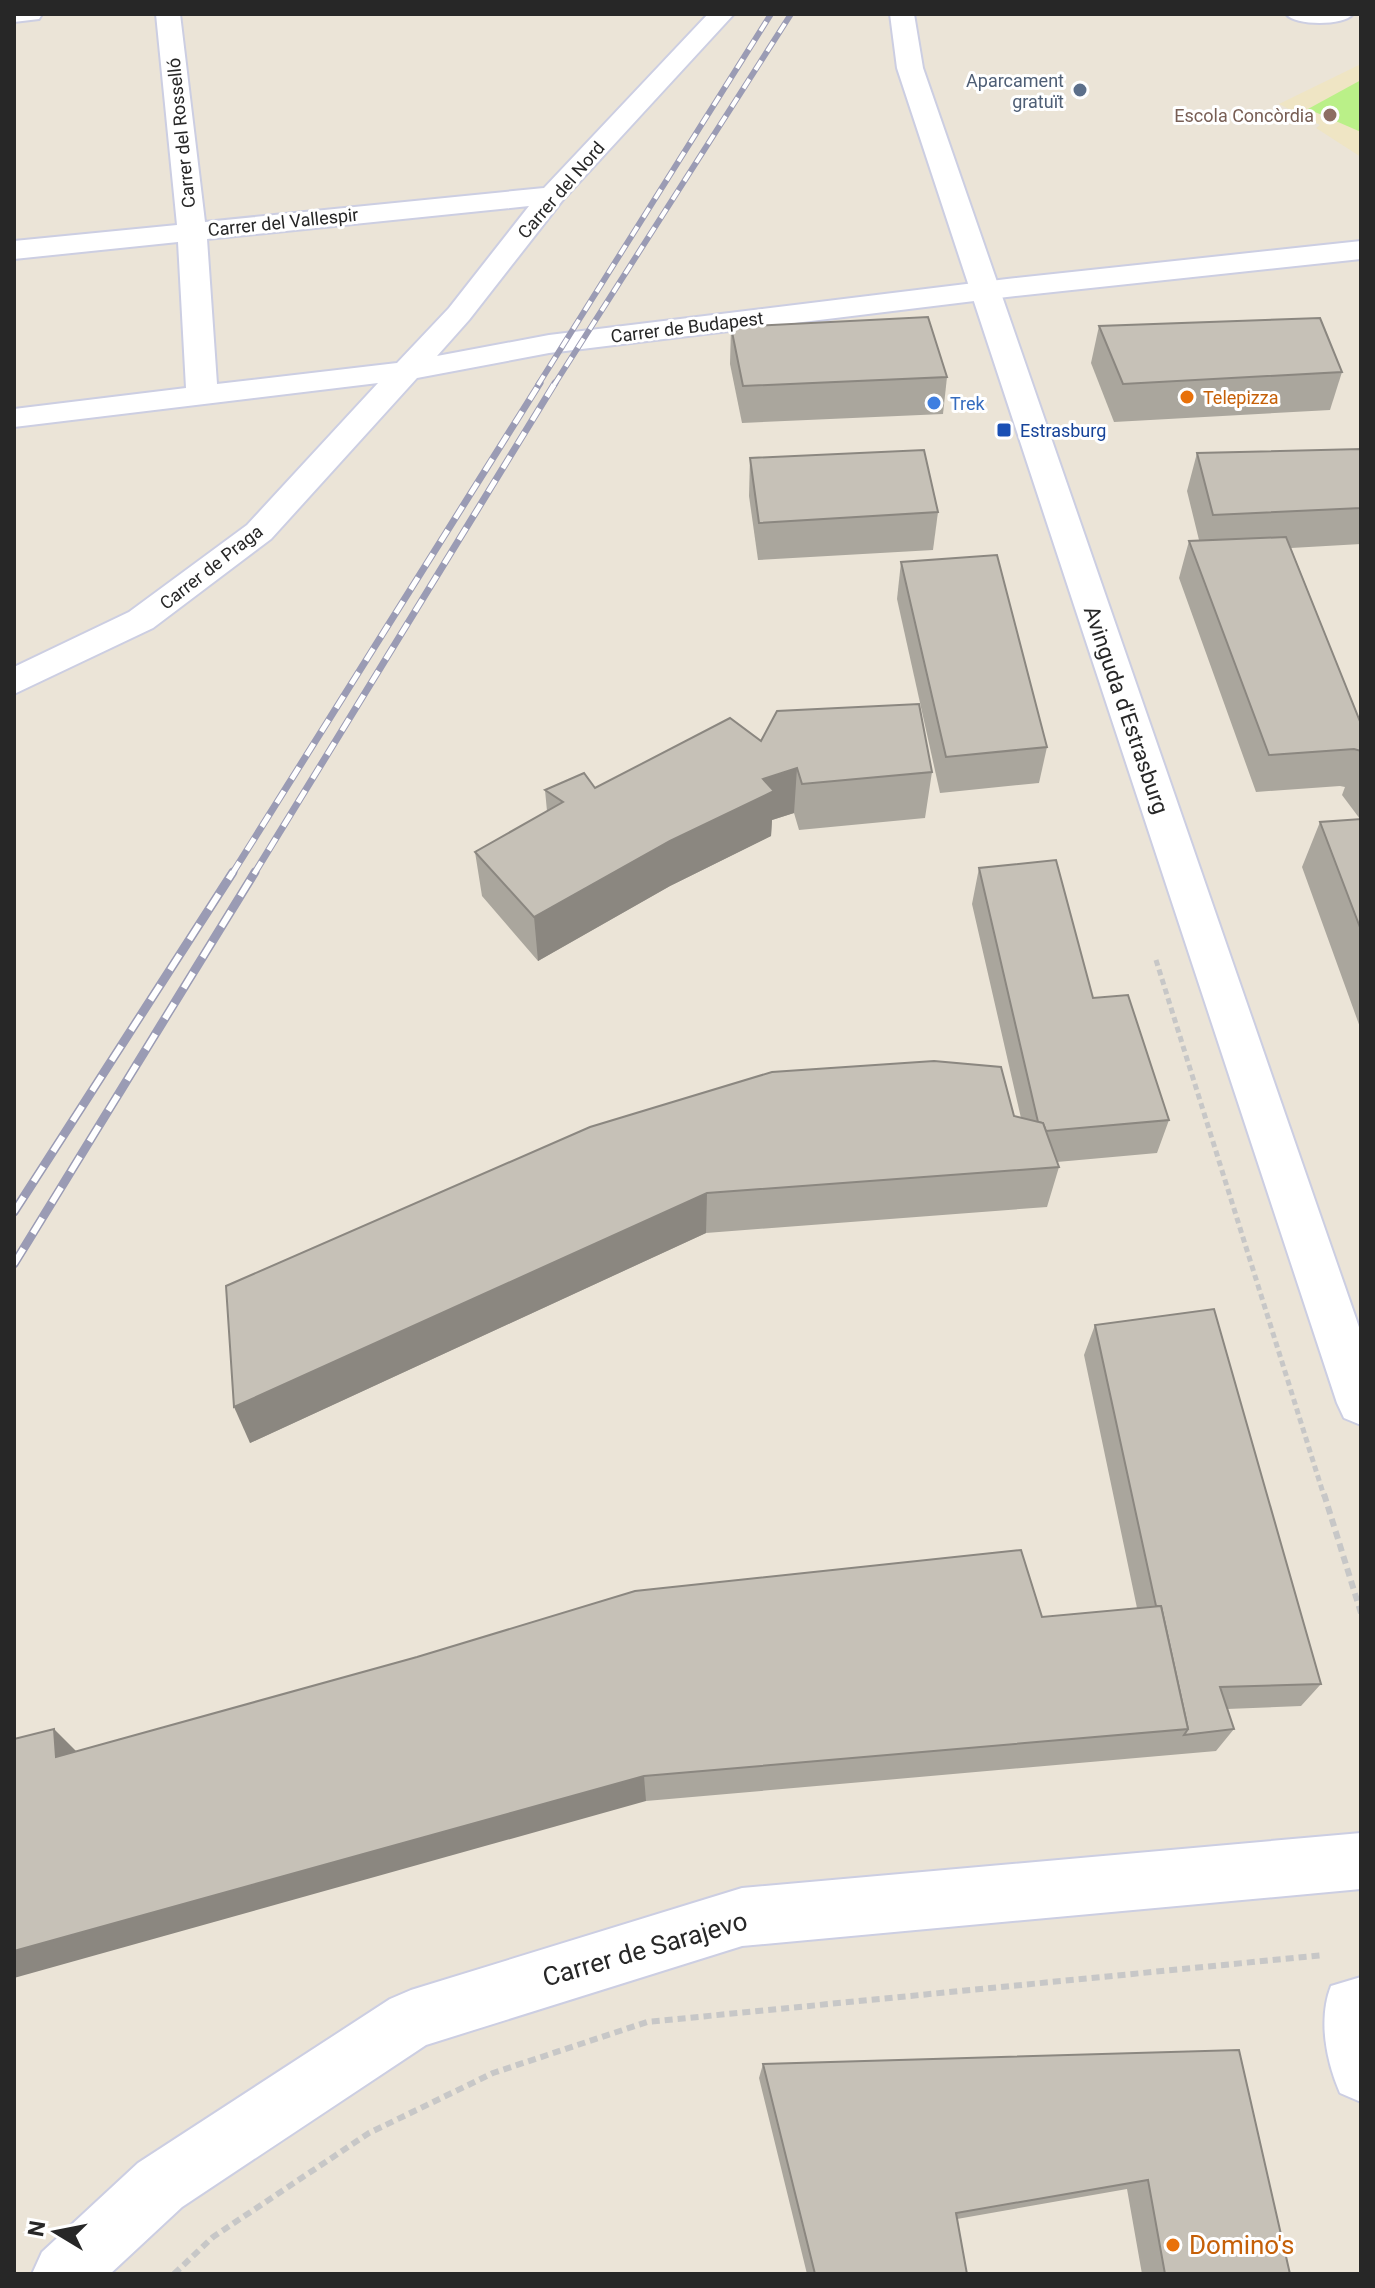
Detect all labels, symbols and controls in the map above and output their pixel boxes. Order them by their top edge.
street label: Carrer del Rosselló [163,57,199,209]
place label: Aparcament gratuït [966,70,1064,112]
marker: Aparcament gratuït [1071,81,1089,99]
place label: Escola Concòrdia [1174,105,1314,126]
marker: Escola Concòrdia [1321,106,1339,124]
street label: Carrer del Nord [513,137,609,243]
street label: Carrer del Vallespir [207,204,359,240]
street label: Carrer de Budapest [609,307,765,347]
place label: Telepizza [1203,387,1278,408]
marker: Telepizza [1178,388,1196,406]
place label: Trek [950,393,986,414]
marker: Trek [925,394,943,412]
place label: Estrasburg [1020,420,1106,441]
marker: Estrasburg [995,421,1013,439]
street label: Carrer de Praga [155,520,267,614]
street label: Avinguda d'Estrasburg [1079,603,1173,817]
street label: Carrer de Sarajevo [539,1905,751,1993]
north arrow [16,2192,96,2272]
text: N [23,2219,50,2238]
place label: Domino's [1189,2230,1294,2260]
marker: Domino's [1164,2236,1182,2254]

